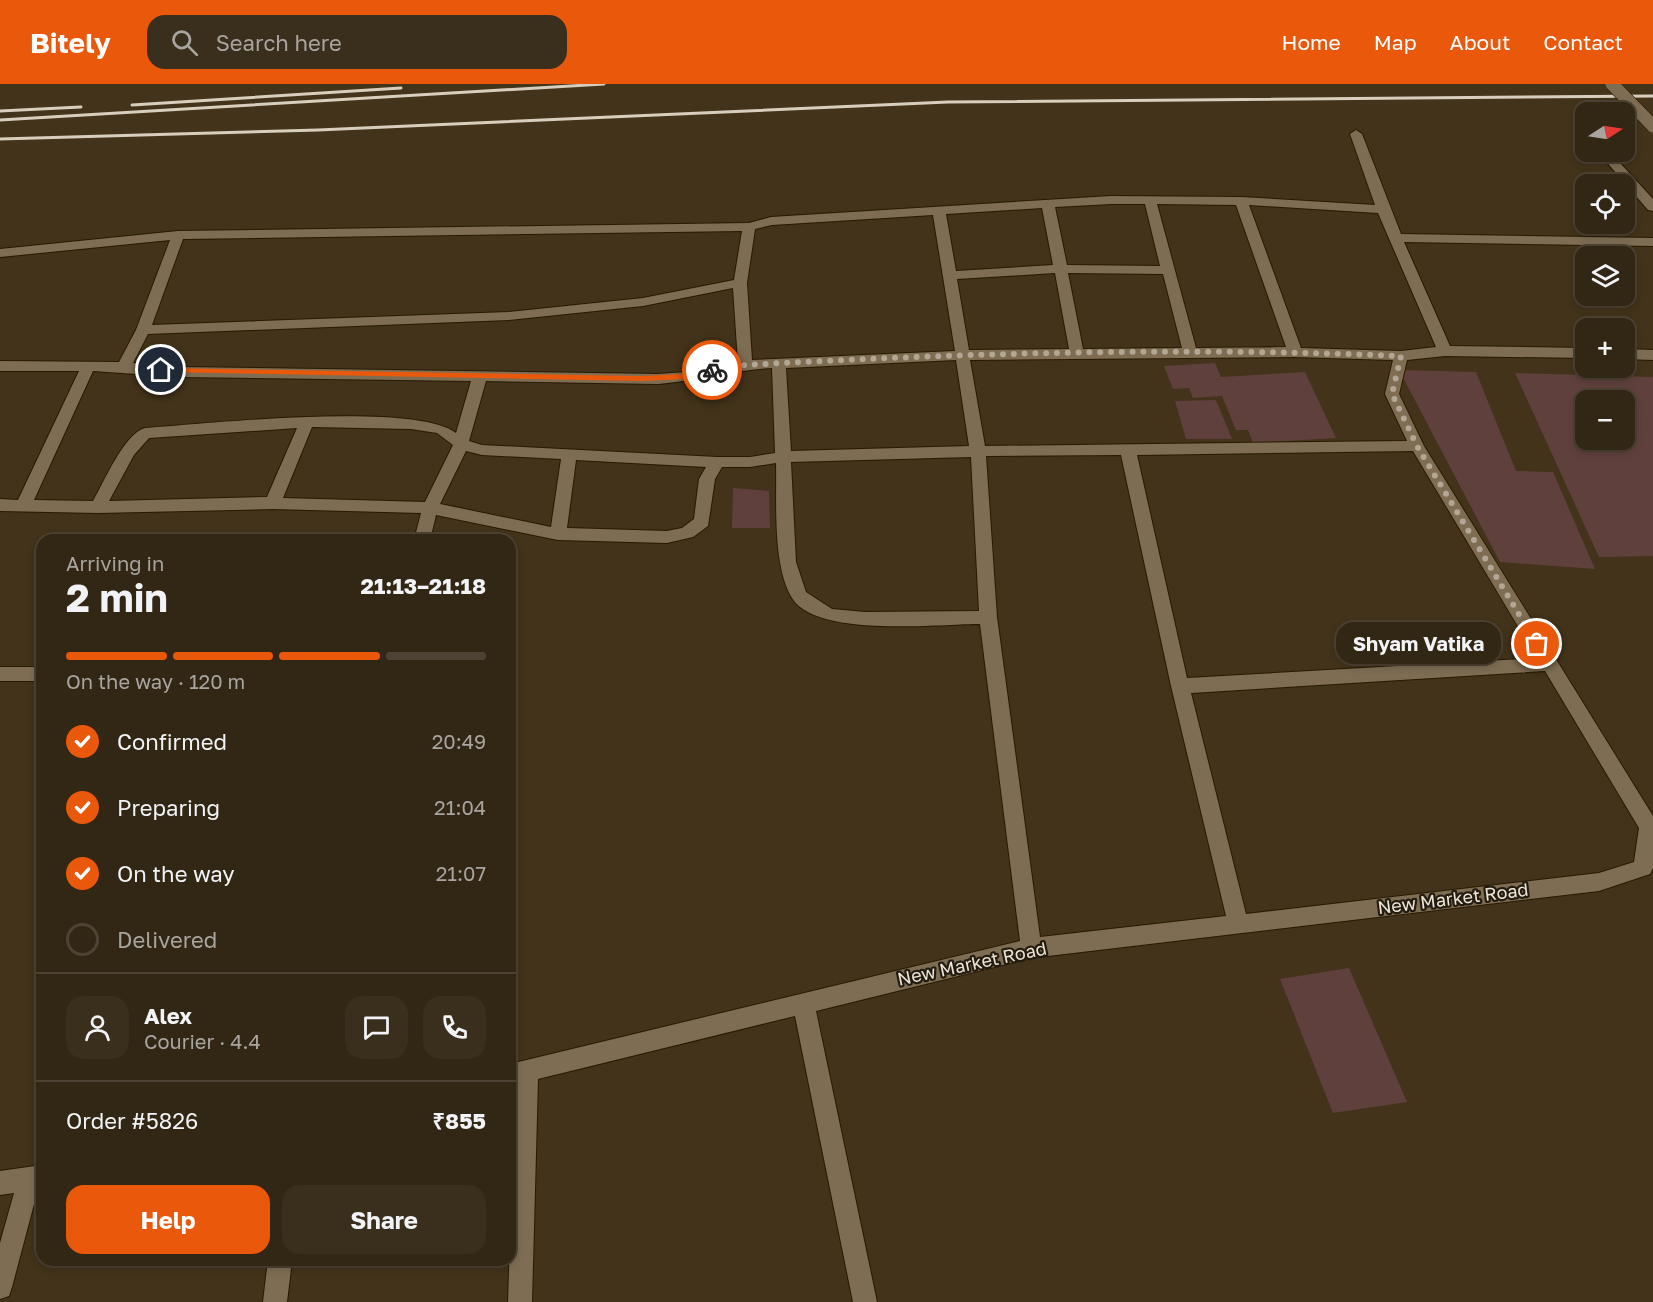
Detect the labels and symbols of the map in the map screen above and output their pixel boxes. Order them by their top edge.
north arrow [1575,102,1635,162]
courier [682,340,742,400]
pin [135,344,186,395]
pin [1511,618,1562,669]
callout: Shyam Vatika [1336,623,1501,665]
street label: New Market Road [1376,878,1530,918]
street label: New Market Road [895,936,1048,990]

